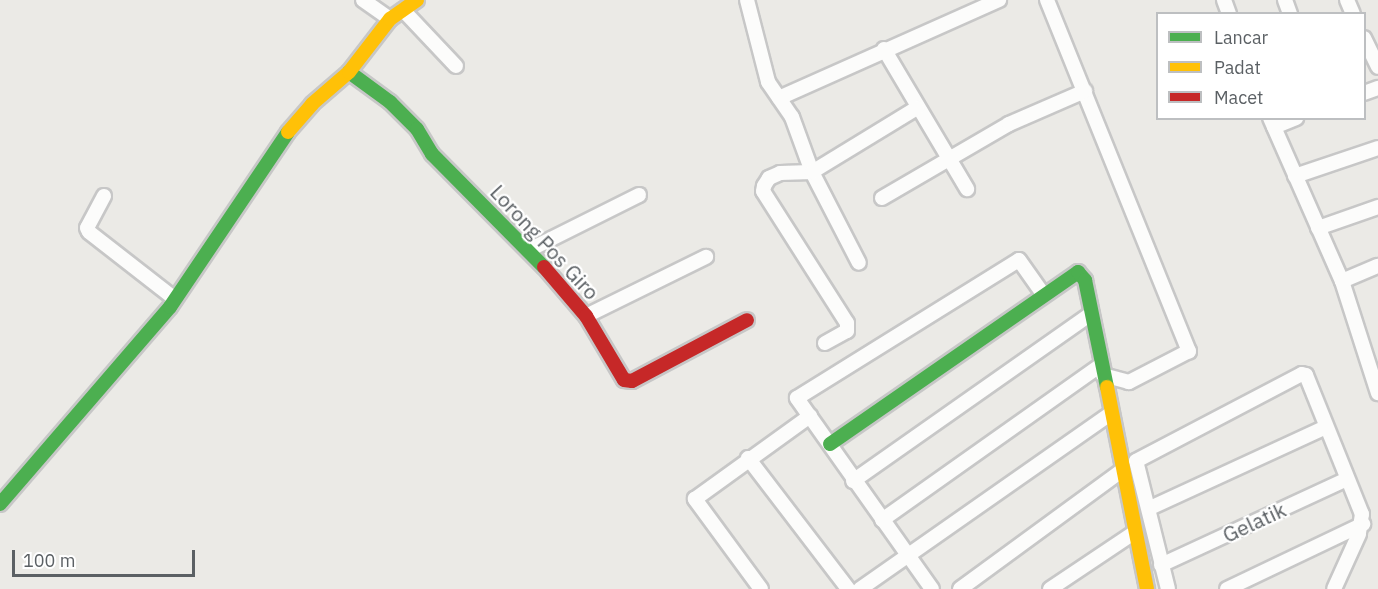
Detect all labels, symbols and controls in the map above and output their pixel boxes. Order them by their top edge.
legend [1156,12,1366,120]
text: Lancar [1214,26,1268,49]
text: Padat [1214,56,1261,79]
text: Macet [1214,86,1263,109]
street label: Lorong Pos Giro [485,179,605,305]
street label: Gelatik [1218,496,1290,548]
scale bar [15,538,198,576]
text: 100 m [23,549,75,572]

